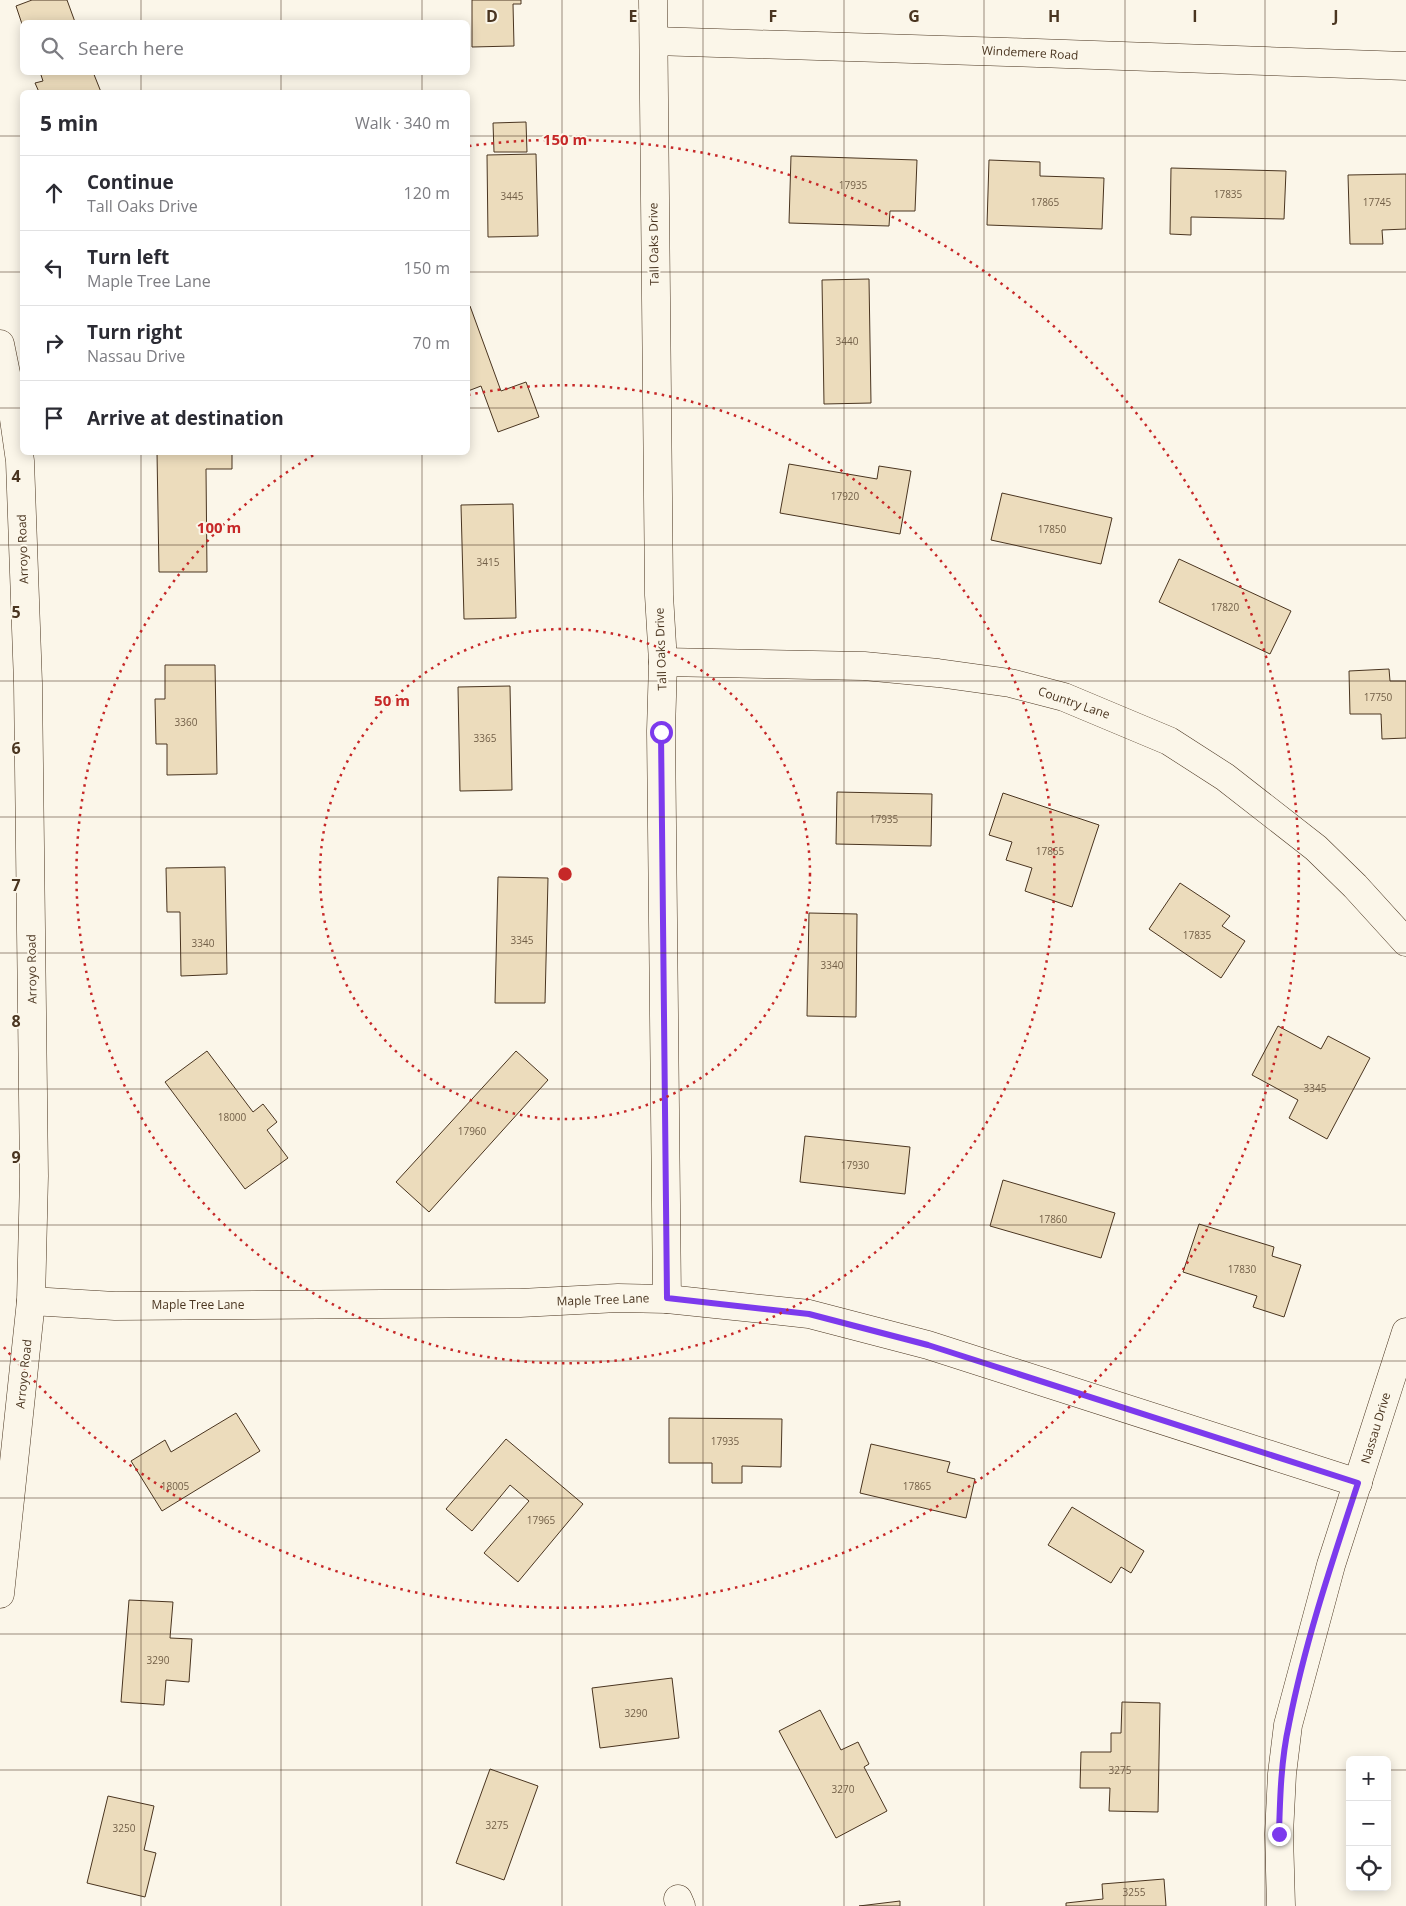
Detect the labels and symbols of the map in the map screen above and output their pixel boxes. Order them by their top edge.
text: D [486,5,498,27]
text: E [629,5,638,27]
text: F [769,5,777,27]
text: G [908,5,920,27]
text: H [1048,5,1060,27]
text: I [1192,5,1198,27]
text: J [1331,5,1339,27]
street label: Windemere Road [981,41,1079,64]
text: 150 m [543,129,587,149]
house number: 17935 [839,178,868,192]
house number: 17835 [1214,187,1243,201]
house number: 3445 [501,189,524,203]
house number: 17865 [1031,195,1060,209]
house number: 17745 [1363,195,1392,209]
street label: Tall Oaks Drive [644,202,663,286]
house number: 3440 [836,334,859,348]
text: 4 [11,465,21,487]
house number: 17920 [831,489,860,503]
street label: Arroyo Road [13,514,32,584]
text: 100 m [197,517,241,537]
house number: 17850 [1038,522,1067,536]
house number: 3415 [477,555,500,569]
house number: 17820 [1211,600,1240,614]
text: 5 [11,601,21,623]
street label: Tall Oaks Drive [651,607,670,691]
street label: Country Lane [1036,682,1113,723]
text: 50 m [374,690,410,710]
house number: 17750 [1364,690,1393,704]
house number: 3360 [175,715,198,729]
route start [650,721,673,744]
house number: 3365 [474,731,497,745]
text: 6 [11,737,21,759]
house number: 17935 [870,812,899,826]
house number: 17865 [1036,844,1065,858]
centre of rings [556,865,574,883]
text: 7 [11,874,21,896]
house number: 17835 [1183,928,1212,942]
house number: 3345 [511,933,534,947]
street label: Arroyo Road [22,934,41,1004]
house number: 3340 [192,936,215,950]
house number: 3340 [821,958,844,972]
text: 8 [11,1010,21,1032]
house number: 3345 [1304,1081,1327,1095]
house number: 18000 [218,1110,247,1124]
house number: 17960 [458,1124,487,1138]
text: 9 [11,1146,21,1168]
house number: 17930 [841,1158,870,1172]
house number: 17860 [1039,1212,1068,1226]
house number: 17830 [1228,1262,1257,1276]
street label: Maple Tree Lane [556,1289,650,1310]
street label: Maple Tree Lane [152,1296,245,1313]
street label: Arroyo Road [11,1338,36,1409]
street label: Nassau Drive [1357,1390,1394,1466]
house number: 17935 [711,1434,740,1448]
house number: 18005 [161,1479,190,1493]
house number: 17865 [903,1479,932,1493]
house number: 17965 [527,1513,556,1527]
house number: 3290 [147,1653,170,1667]
house number: 3290 [625,1706,648,1720]
house number: 3275 [1109,1763,1132,1777]
house number: 3270 [832,1782,855,1796]
house number: 3275 [486,1818,509,1832]
house number: 3250 [113,1821,136,1835]
route end [1268,1823,1291,1846]
house number: 3255 [1123,1885,1146,1899]

